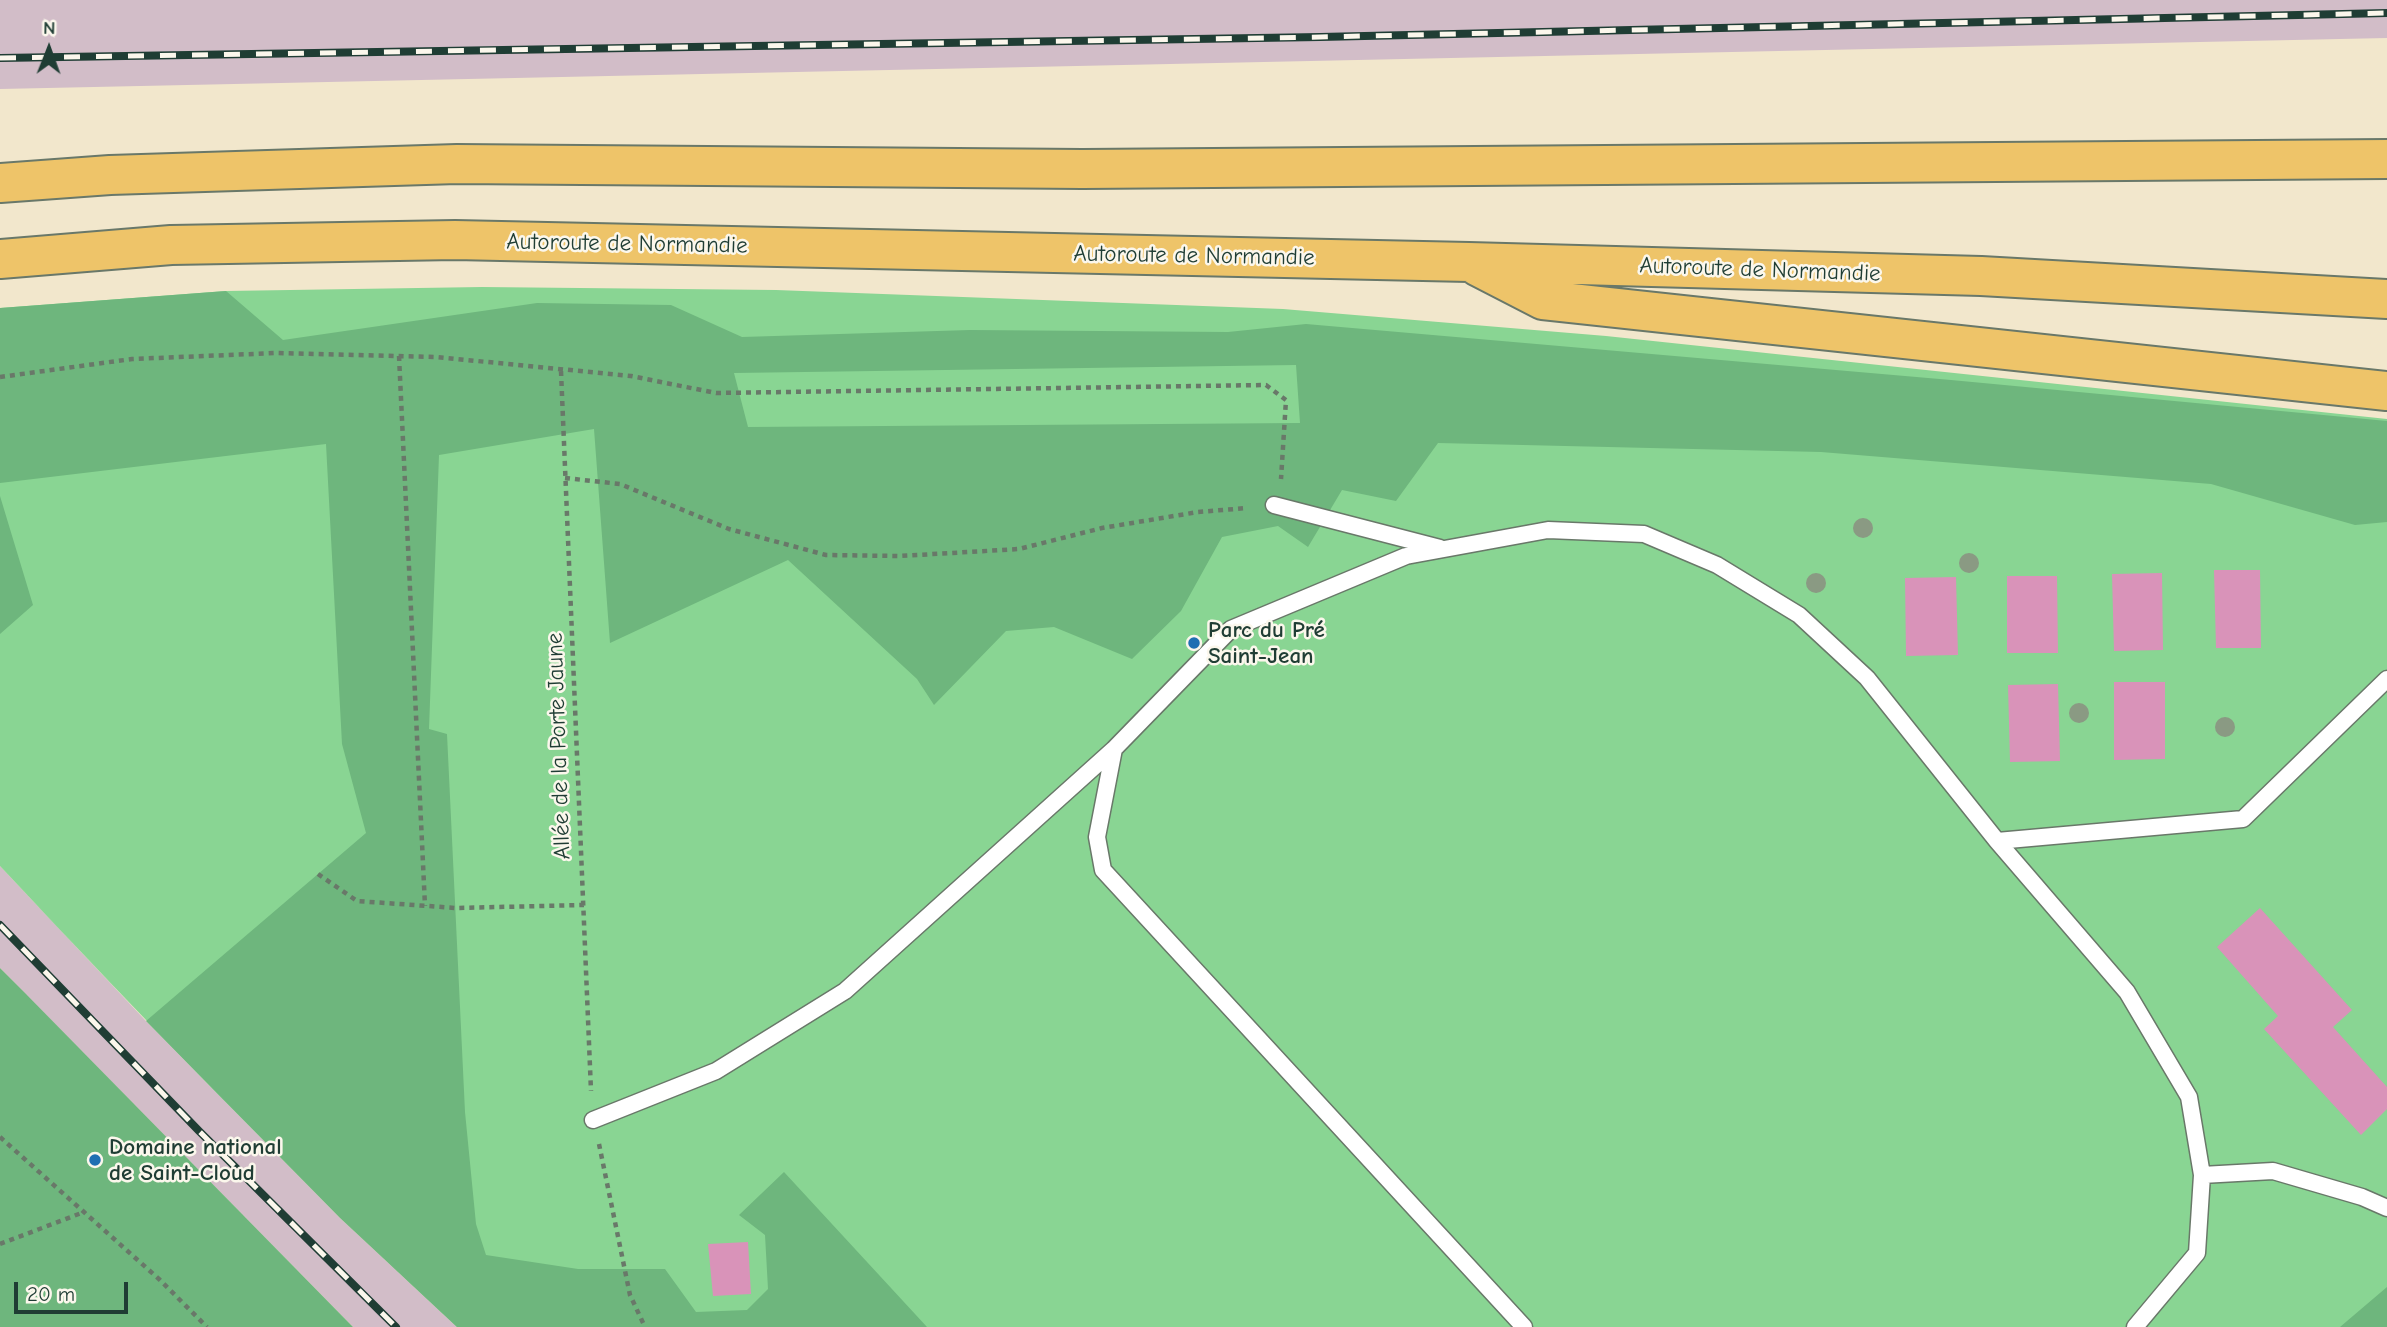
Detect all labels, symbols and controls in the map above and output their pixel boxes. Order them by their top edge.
north arrow [14,14,84,84]
text: N [43,17,56,39]
street label: Autoroute de Normandie [506,228,748,260]
street label: Autoroute de Normandie [1073,240,1315,272]
street label: Autoroute de Normandie [1639,252,1881,288]
place label: Parc du Pré Saint-Jean [1208,616,1325,670]
street label: Allée de la Porte Jaune [541,632,577,860]
marker: Parc du Pré Saint-Jean [1186,635,1202,651]
place label: Domaine national de Saint-Cloud [109,1133,282,1187]
marker: Domaine national de Saint-Cloud [87,1152,103,1168]
scale bar [18,1268,131,1312]
text: 20 m [27,1282,75,1306]

